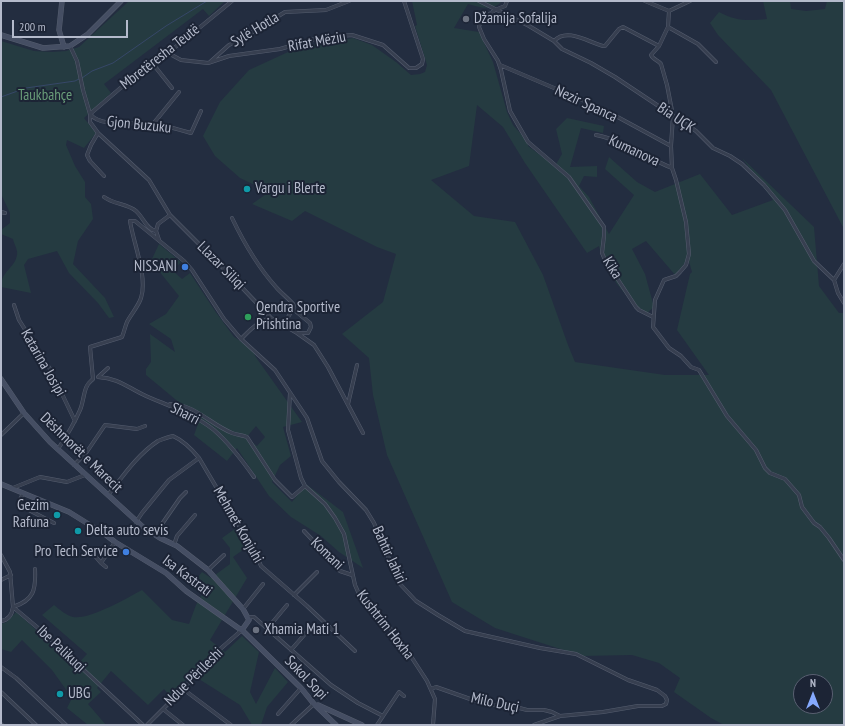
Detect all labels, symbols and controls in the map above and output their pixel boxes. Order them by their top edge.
street label: Sylë Hotla [228,9,282,51]
place label: Džamija Sofalija [474,10,557,28]
scale bar [14,12,130,38]
marker: Džamija Sofalija [461,14,471,24]
text: 200 m [19,19,46,34]
street label: Mbretëresha Teutë [117,20,203,94]
street label: Rifat Mëziu [287,28,347,56]
street label: Nezir Spanca [552,82,620,126]
park label: Taukbahçe [18,87,72,105]
street label: Bia UÇK [654,99,698,137]
street label: Gjon Buzuku [106,113,172,137]
street label: Kumanova [606,131,662,171]
place label: Vargu i Blerte [255,180,325,198]
marker: Vargu i Blerte [242,184,252,194]
street label: Llazar Siliqi [193,238,249,294]
street label: Kika [598,254,626,282]
place label: NISSANI [134,258,177,276]
marker: NISSANI [180,262,190,272]
place label: Qendra Sportive Prishtina [256,299,340,334]
marker: Qendra Sportive Prishtina [243,312,253,322]
street label: Katarina Josipi [17,326,69,400]
street label: Sharri [167,399,203,429]
street label: Dëshmorët e Marecit [36,409,126,497]
street label: Mehmet Konjuhi [209,484,267,566]
place label: Gezim Rafuna [13,497,49,532]
marker: Gezim Rafuna [52,510,62,520]
place label: Delta auto sevis [86,522,168,540]
street label: Bahtir Jahiri [368,523,410,587]
marker: Delta auto sevis [73,526,83,536]
street label: Komani [307,534,347,574]
place label: Pro Tech Service [34,543,118,561]
marker: Pro Tech Service [121,547,131,557]
street label: Isa Kastrati [159,552,215,600]
street label: Kushtrim Hoxha [352,587,418,663]
place label: Xhamia Mati 1 [264,621,339,639]
street label: Ibe Palikuqi [33,622,89,676]
marker: Xhamia Mati 1 [251,625,261,635]
street label: Ndue Përlleshi [161,644,227,710]
street label: Sokol Sopi [281,652,331,704]
north arrow [793,674,833,714]
text: N [810,676,816,690]
place label: UBG [68,685,90,703]
marker: UBG [55,689,65,699]
street label: Milo Duçi [469,689,521,717]

